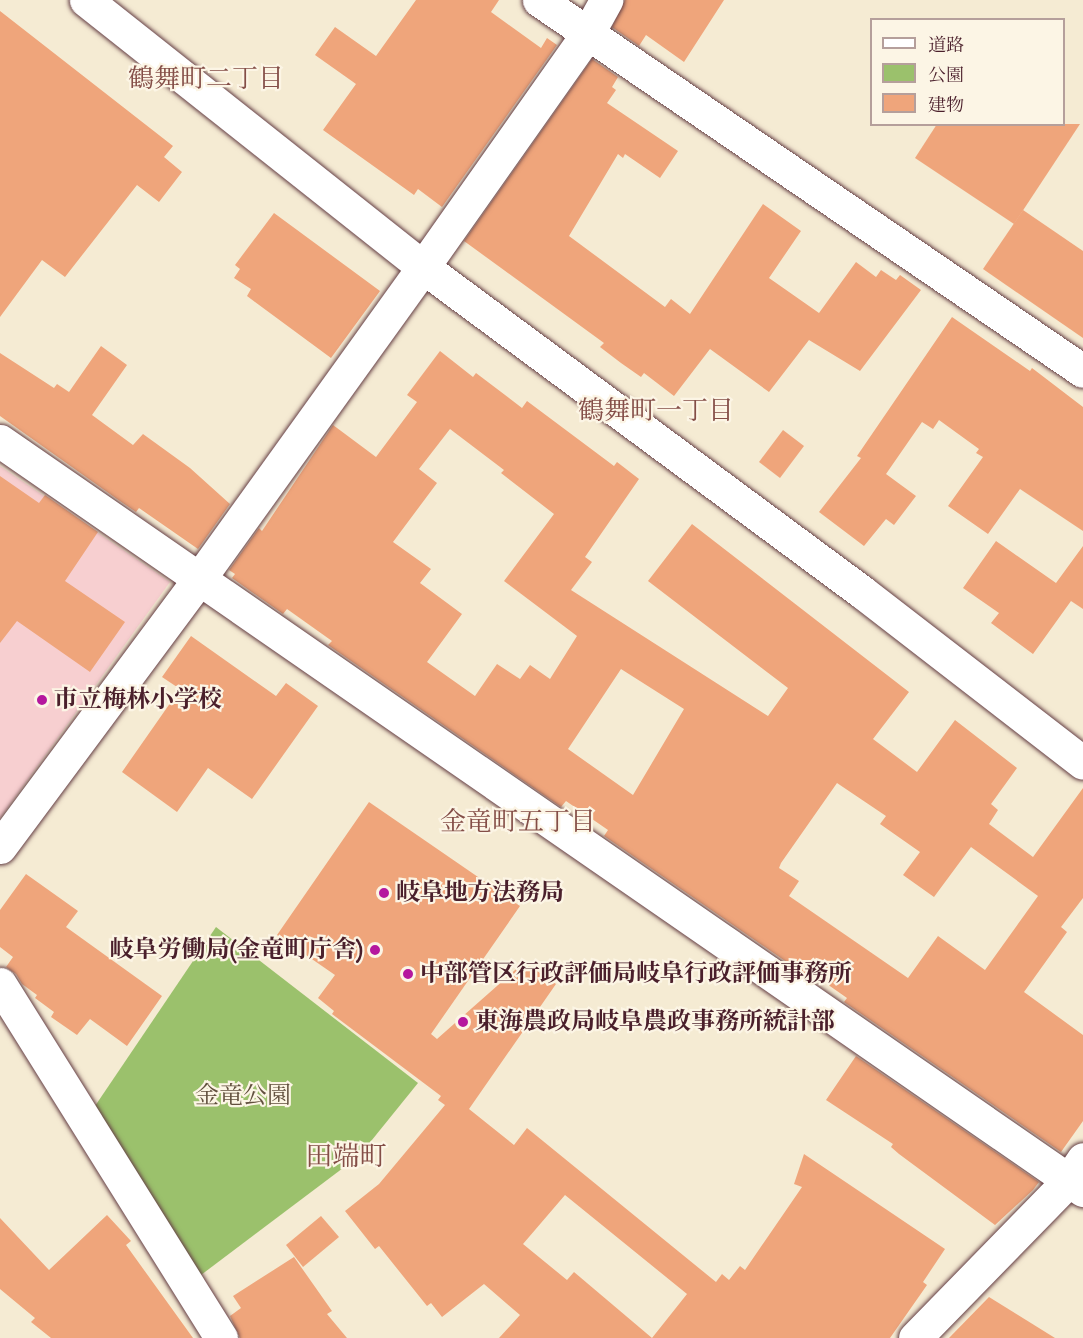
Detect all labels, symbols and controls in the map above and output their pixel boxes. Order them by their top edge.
legend [870,18,1065,126]
text: 道路 [928,34,964,56]
district label: 鶴舞町二丁目 [128,63,284,95]
text: 公園 [928,64,964,86]
text: 建物 [928,94,964,116]
district label: 鶴舞町一丁目 [578,395,734,427]
place label: 市立梅林小学校 [54,686,222,714]
marker: 市立梅林小学校 [35,693,49,707]
district label: 金竜町五丁目 [440,806,596,838]
place label: 岐阜地方法務局 [396,879,564,907]
marker: 岐阜地方法務局 [377,886,391,900]
place label: 岐阜労働局(金竜町庁舎) [110,936,363,964]
marker: 岐阜労働局(金竜町庁舎) [368,943,382,957]
place label: 中部管区行政評価局岐阜行政評価事務所 [420,960,852,988]
marker: 中部管区行政評価局岐阜行政評価事務所 [401,967,415,981]
place label: 東海農政局岐阜農政事務所統計部 [475,1008,835,1036]
marker: 東海農政局岐阜農政事務所統計部 [456,1015,470,1029]
park label: 金竜公園 [195,1082,291,1110]
district label: 田端町 [306,1140,386,1172]

